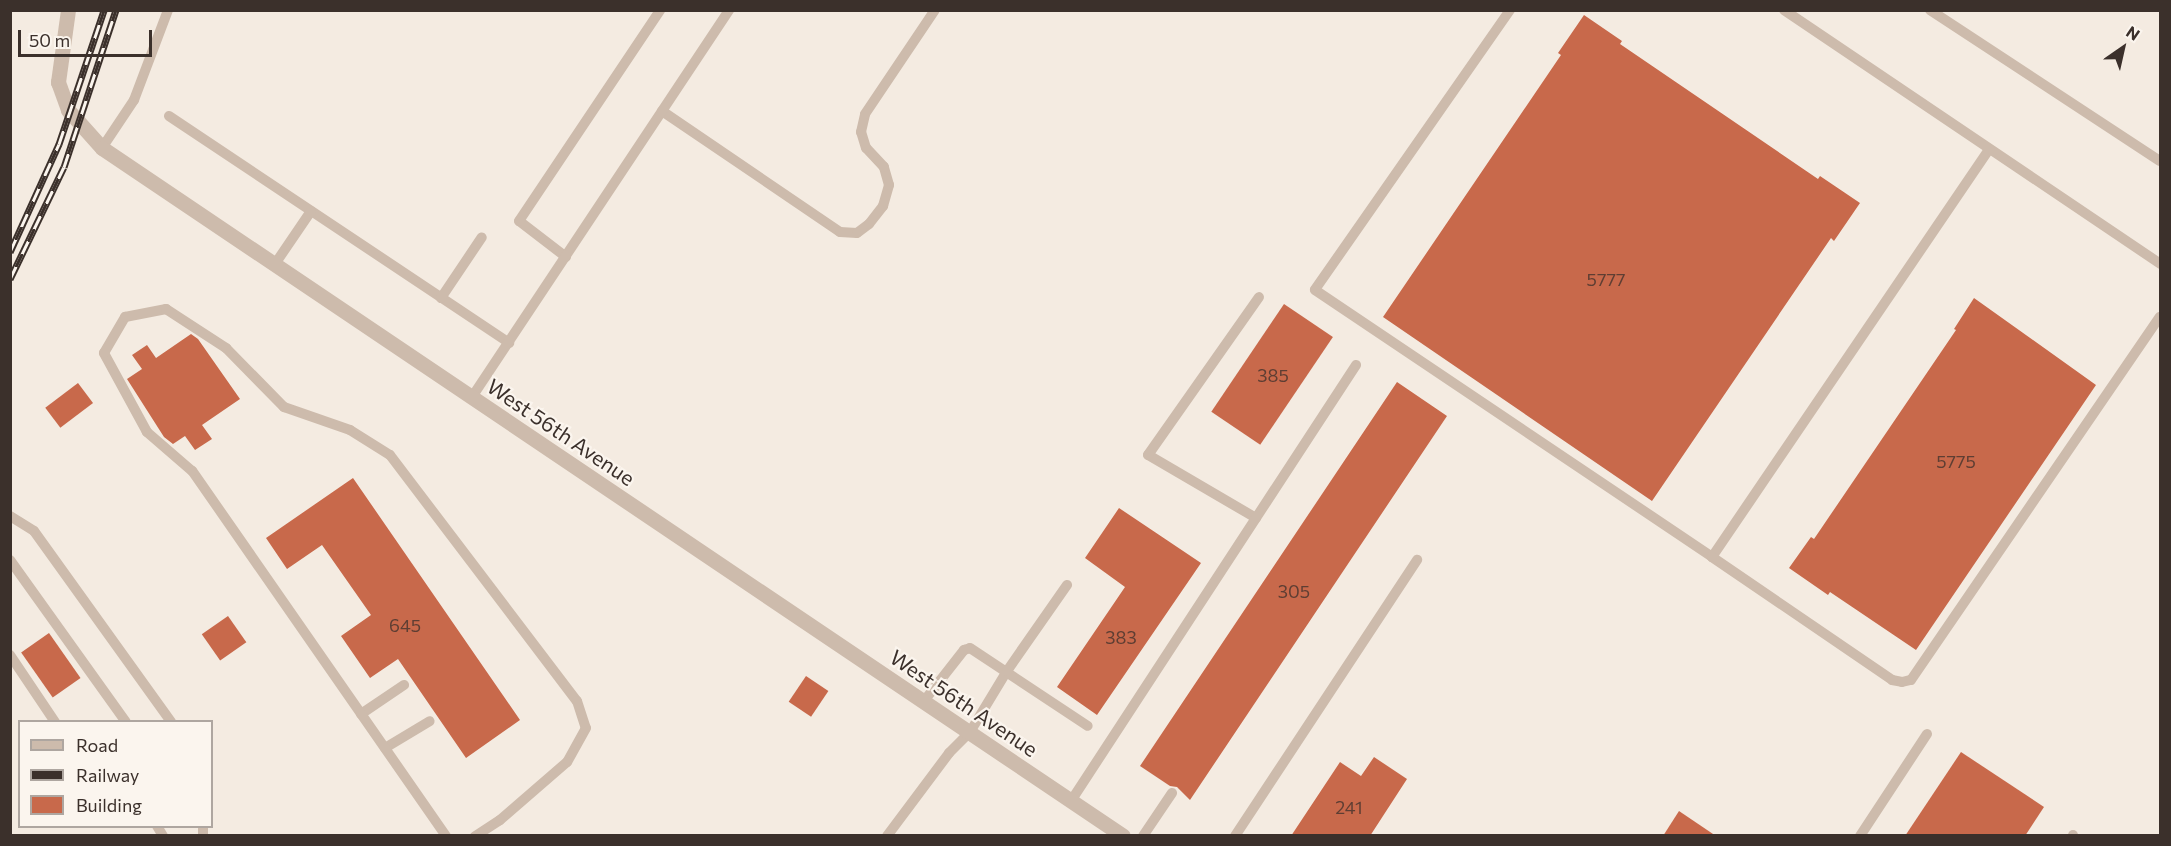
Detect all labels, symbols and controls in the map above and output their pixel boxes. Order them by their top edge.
scale bar [21,18,154,56]
north arrow [2093,18,2153,78]
text: N [2123,21,2144,44]
text: 50 m [29,29,70,51]
house number: 5777 [1587,268,1625,290]
house number: 385 [1257,364,1289,386]
street label: West 56th Avenue [482,373,640,491]
house number: 5775 [1936,450,1976,472]
house number: 305 [1278,580,1310,602]
house number: 645 [389,614,421,636]
house number: 383 [1105,626,1137,648]
street label: West 56th Avenue [885,644,1043,762]
legend [18,720,213,828]
text: Road [76,734,118,756]
text: Railway [76,764,139,786]
text: Building [76,794,142,816]
house number: 241 [1335,796,1363,818]

